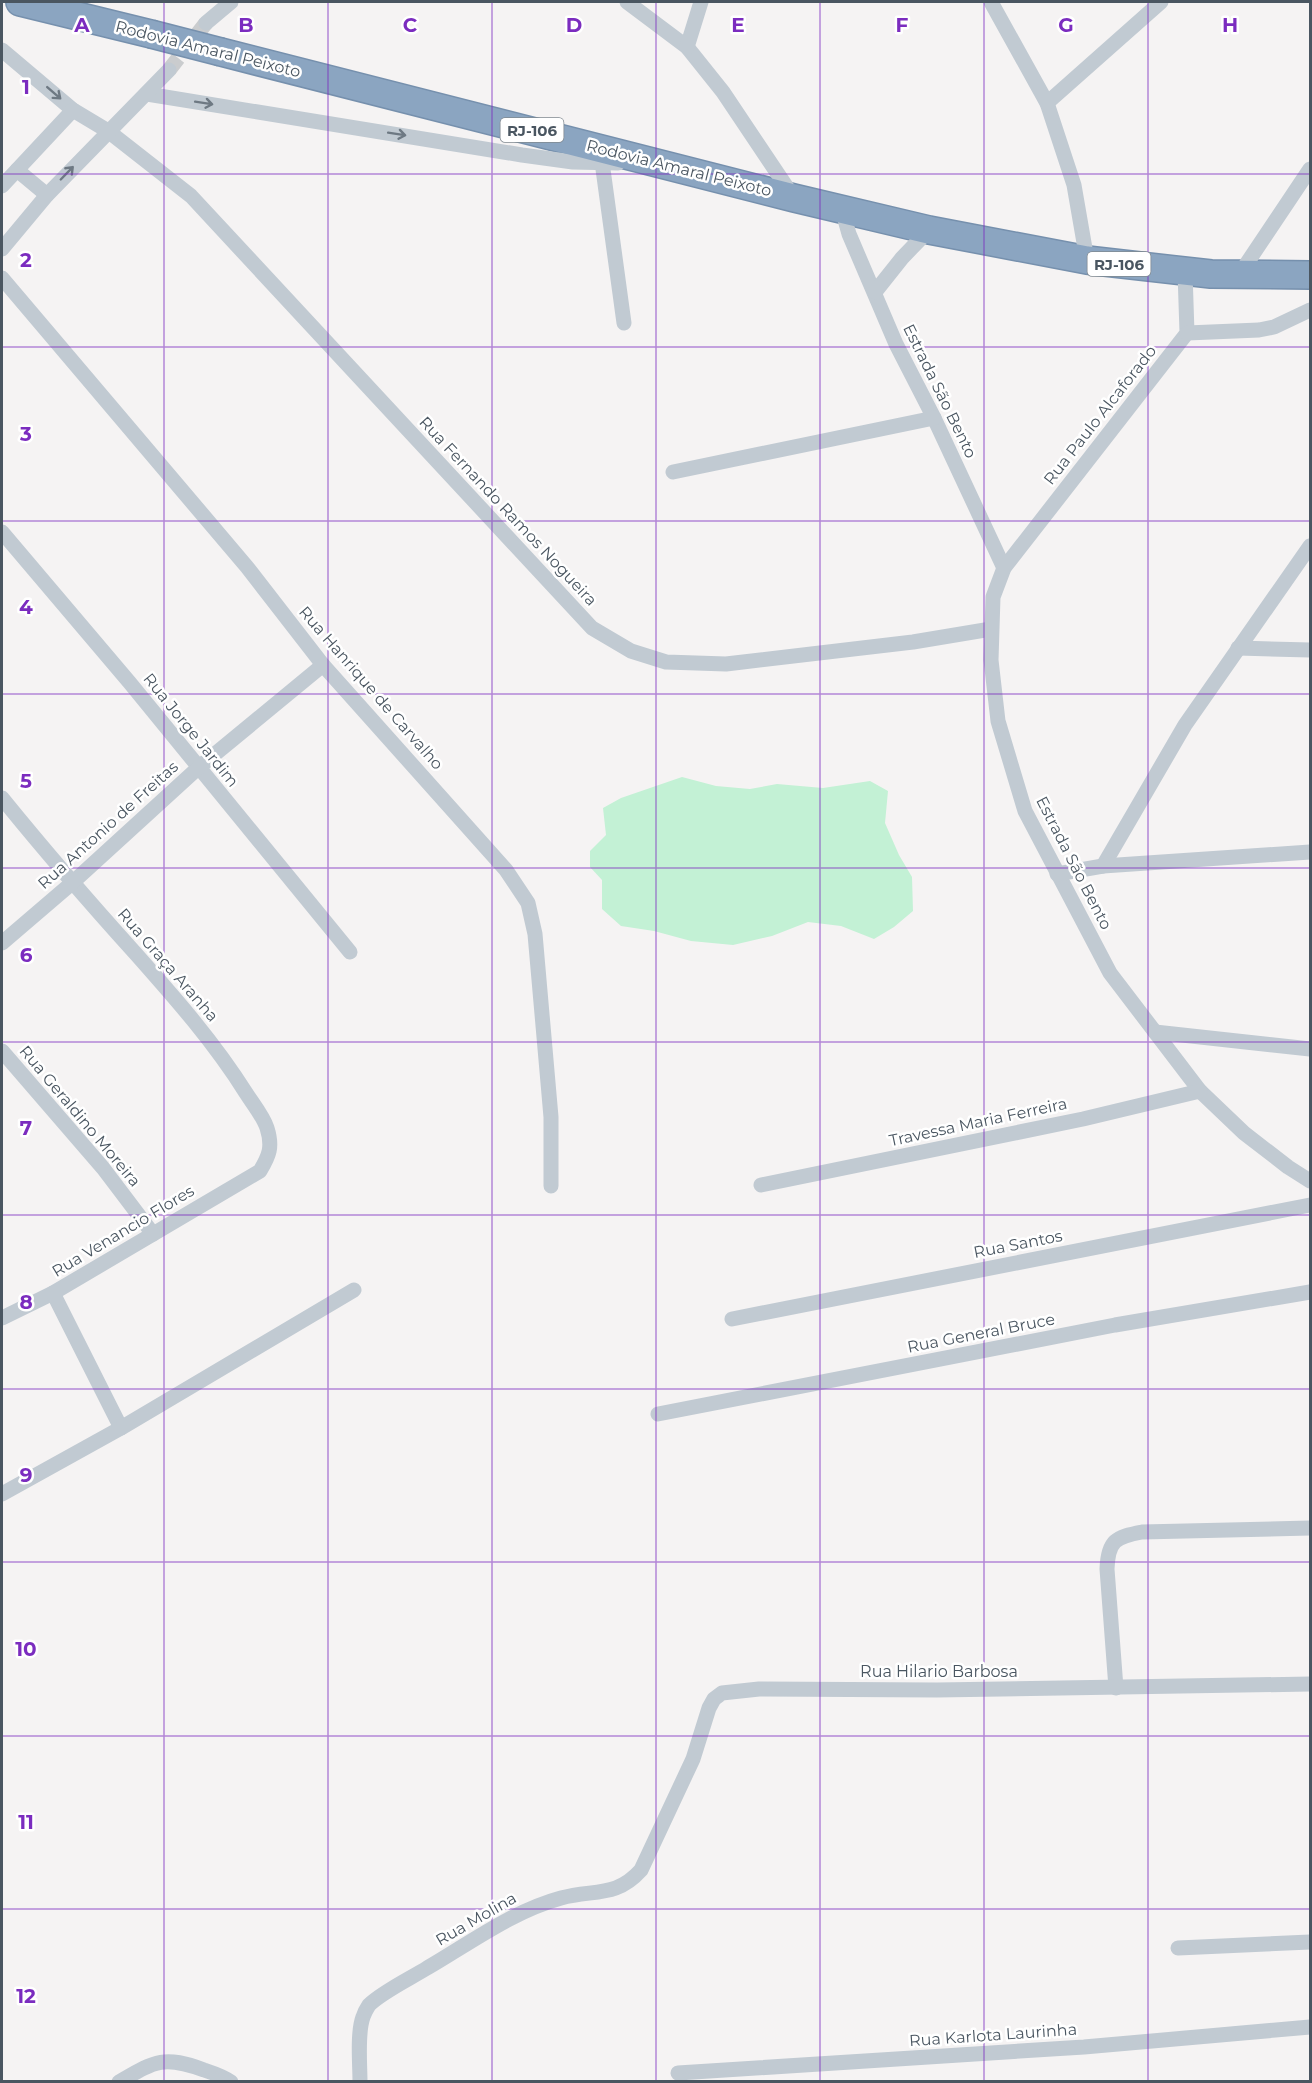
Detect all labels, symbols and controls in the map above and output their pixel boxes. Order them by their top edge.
text: A [73,13,90,37]
text: B [238,13,254,37]
text: C [403,13,418,37]
text: D [566,13,582,37]
text: E [731,13,745,37]
text: F [896,13,909,37]
text: G [1058,13,1074,37]
text: H [1222,13,1238,37]
street label: Rodovia Amaral Peixoto [113,17,303,81]
text: 1 [22,75,30,99]
one-way arrow [46,86,61,100]
one-way arrow [194,98,214,109]
road number: RJ-106 [500,118,564,142]
one-way arrow [387,129,406,140]
street label: Rodovia Amaral Peixoto [584,136,774,200]
one-way arrow [60,166,75,181]
text: 2 [20,248,32,272]
road number: RJ-106 [1088,252,1150,276]
street label: Estrada São Bento [899,321,981,461]
street label: Rua Paulo Alcaforado [1040,342,1160,488]
street label: Rua Fernando Ramos Nogueira [415,412,601,610]
text: 3 [19,422,32,446]
text: 4 [19,595,33,619]
street label: Rua Hanrique de Carvalho [295,602,447,774]
street label: Rua Jorge Jardim [139,669,243,791]
street label: Rua Antonio de Freitas [34,757,182,893]
text: 5 [20,769,32,793]
street label: Estrada São Bento [1032,793,1116,933]
street label: Rua Graça Aranha [114,904,222,1026]
text: 6 [20,943,33,967]
street label: Rua Geraldino Moreira [15,1042,145,1190]
street label: Travessa Maria Ferreira [887,1094,1069,1150]
text: 7 [20,1116,32,1140]
street label: Rua Venancio Flores [48,1181,198,1281]
street label: Rua Santos [972,1226,1064,1262]
text: 8 [19,1290,33,1314]
street label: Rua General Bruce [906,1309,1056,1357]
text: 9 [20,1463,32,1487]
text: 10 [15,1637,37,1661]
street label: Rua Hilario Barbosa [860,1662,1018,1681]
text: 11 [18,1810,34,1834]
street label: Rua Molina [432,1888,520,1950]
text: 12 [16,1984,36,2008]
street label: Rua Karlota Laurinha [908,2020,1078,2050]

